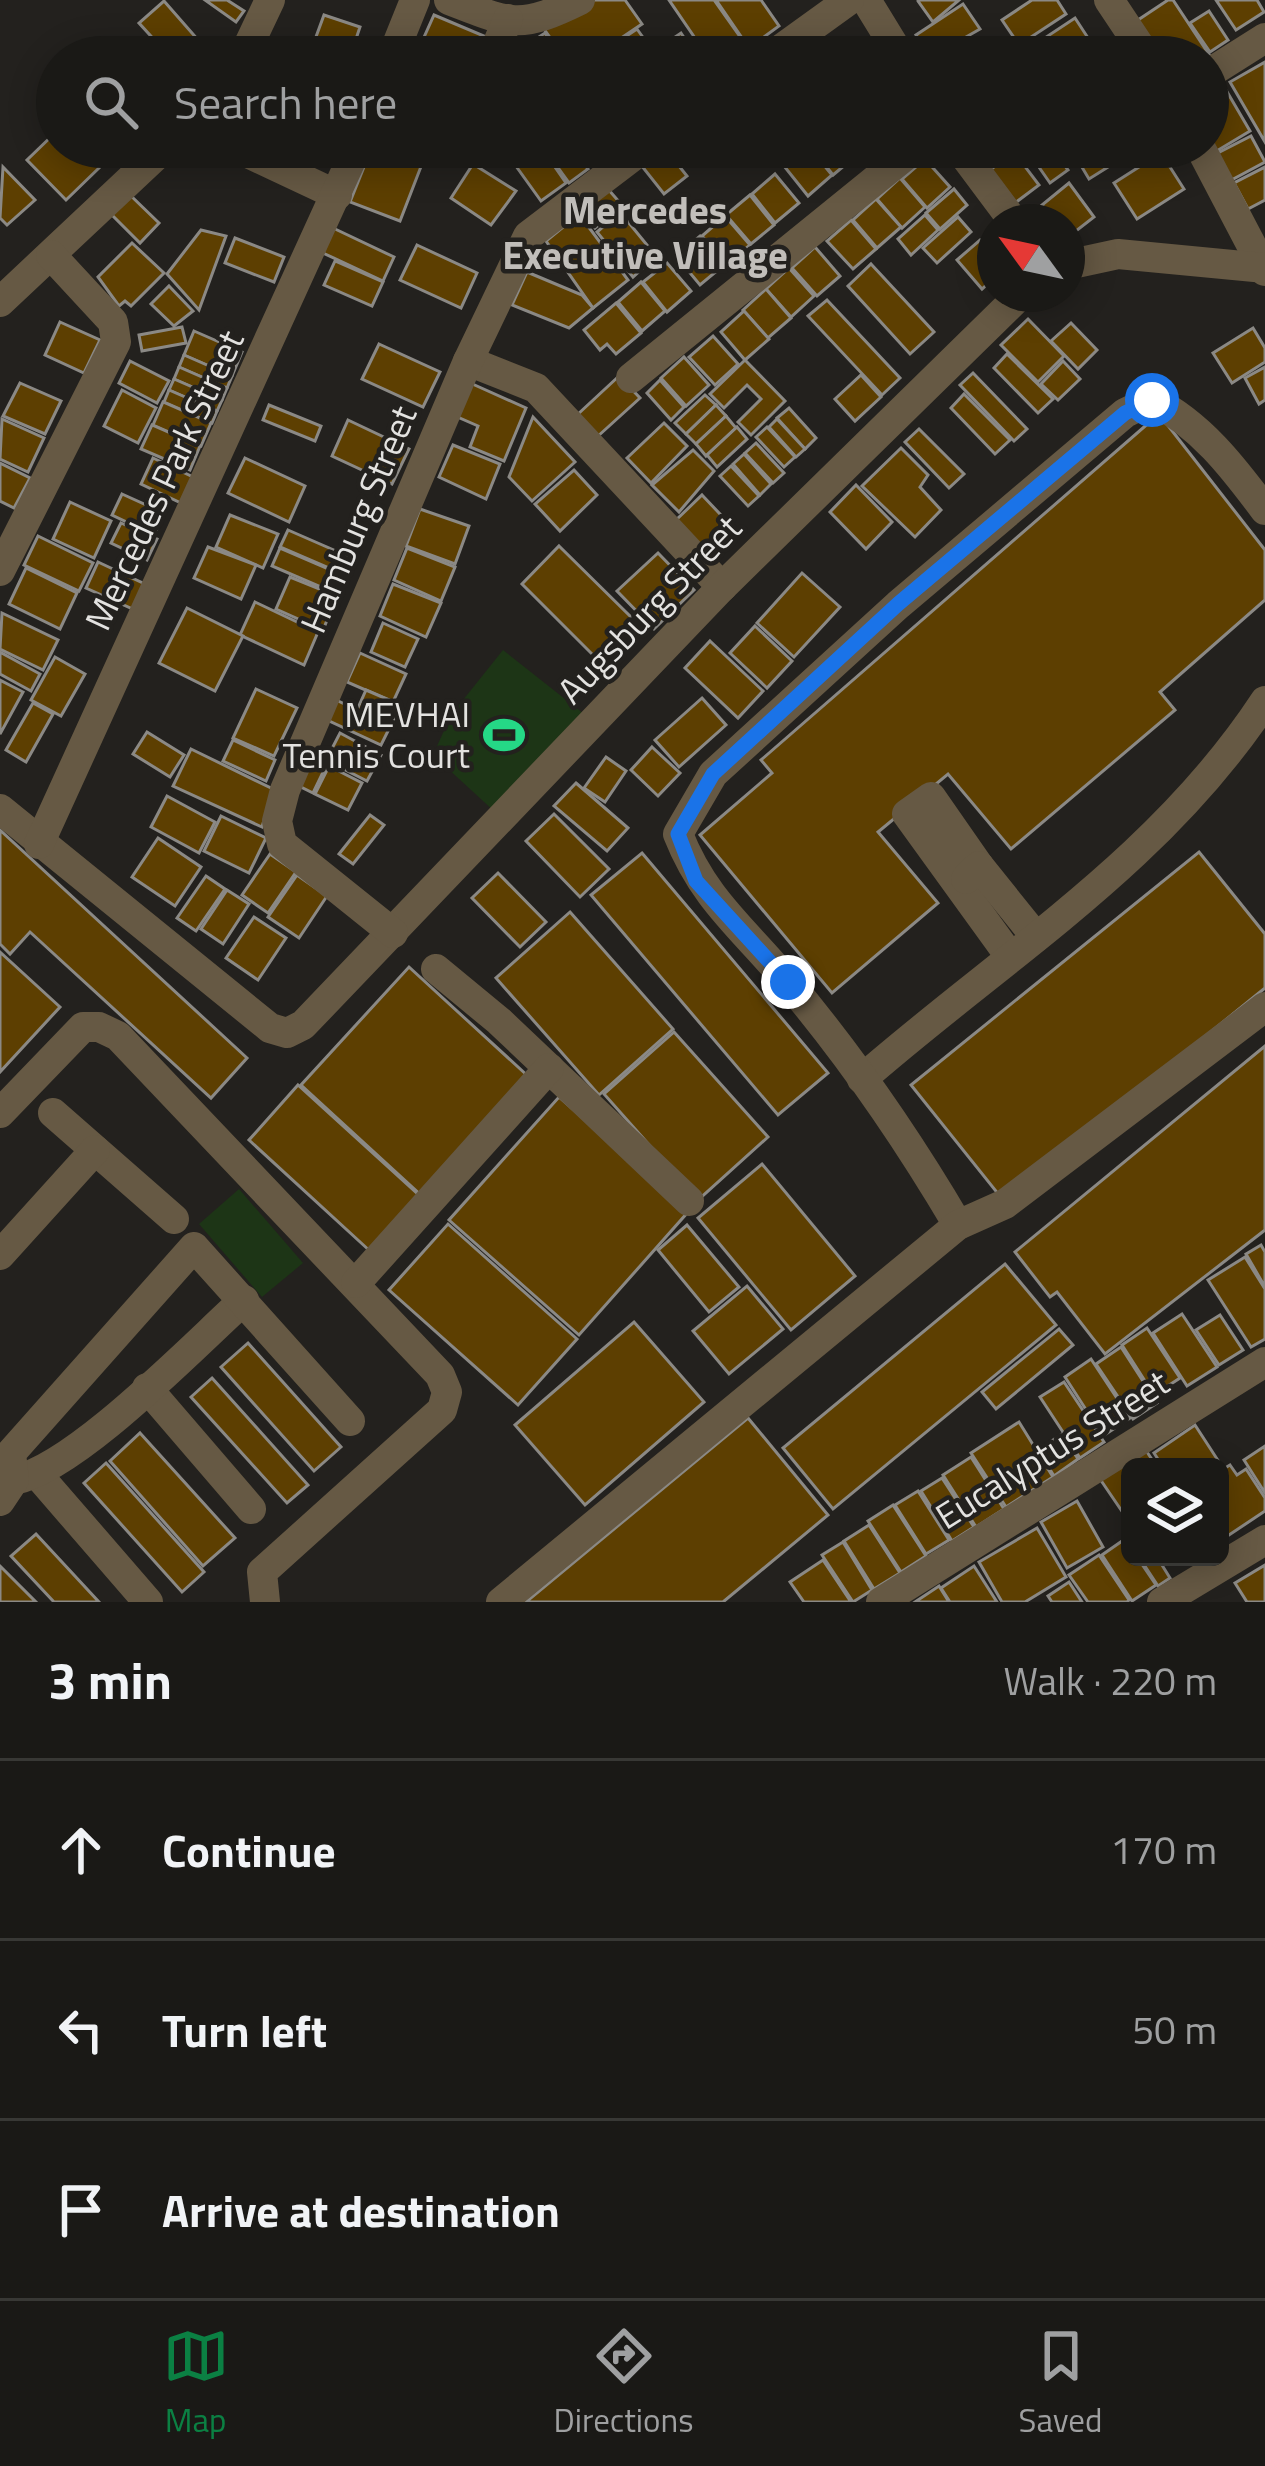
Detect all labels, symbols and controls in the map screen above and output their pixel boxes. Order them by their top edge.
search box [36,36,1229,168]
text: Search here [174,68,397,136]
icon: search [78,69,144,135]
district label: Mercedes Executive Village [502,180,788,284]
north arrow [977,204,1085,312]
street label: Mercedes Park Street [70,320,257,639]
route start [1125,373,1179,427]
street label: Hamburg Street [285,396,430,641]
street label: Augsburg Street [544,501,754,716]
place label: MEVHAI Tennis Court [283,686,470,782]
sports icon: MEVHAI Tennis Court [481,712,527,758]
route end [761,955,815,1009]
street label: Eucalyptus Street [924,1355,1180,1542]
map controls [1121,1458,1229,1566]
button: layers [1121,1458,1229,1566]
text: 3 min [48,1641,172,1719]
text: Walk · 220 m [1003,1651,1217,1710]
text: Continue [162,1816,336,1884]
icon: ahead [48,1817,114,1883]
text: 170 m [1110,1820,1217,1879]
text: Turn left [162,1996,327,2064]
icon: left [48,1997,114,2063]
text: 50 m [1132,2000,1217,2059]
text: Arrive at destination [162,2176,560,2244]
icon: arrive [48,2177,114,2243]
tab: Map [163,2323,229,2445]
tab: Directions [554,2323,694,2445]
tab: Saved [1019,2323,1102,2445]

